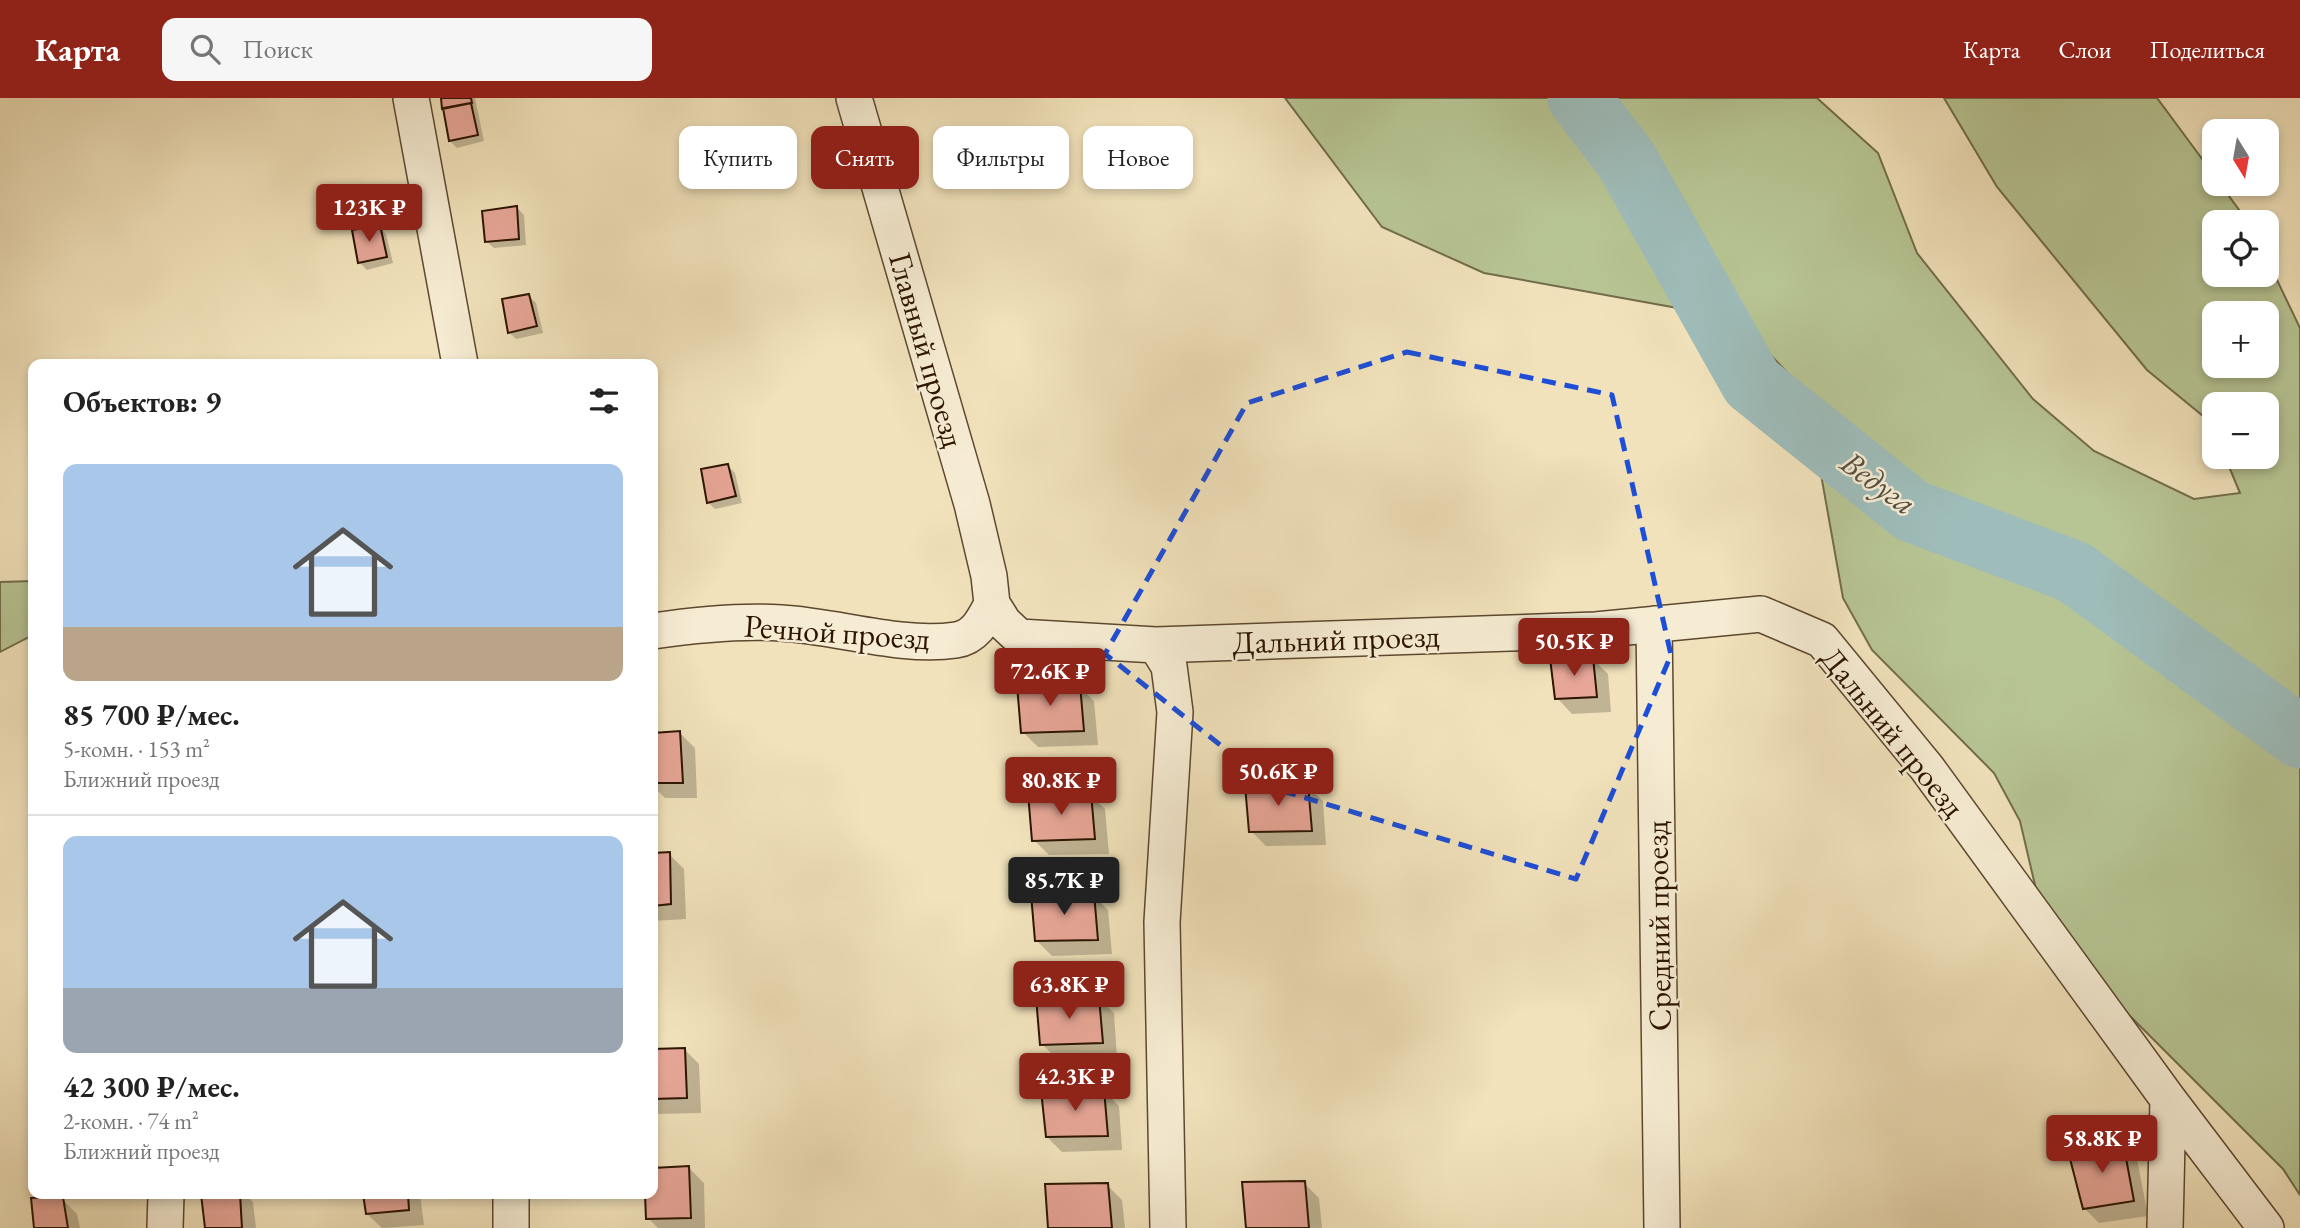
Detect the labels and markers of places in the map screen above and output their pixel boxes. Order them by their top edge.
pin: 123K ₽ [312,184,426,244]
pin: 50.5K ₽ [1509,618,1639,678]
pin: 72.6K ₽ [985,648,1115,708]
pin: 50.6K ₽ [1213,748,1343,808]
pin: 80.8K ₽ [996,758,1126,817]
pin: 85.7K ₽ [999,858,1129,917]
pin: 63.8K ₽ [1004,962,1134,1021]
pin: 42.3K ₽ [1010,1054,1140,1113]
pin: 58.8K ₽ [2037,1116,2167,1175]

